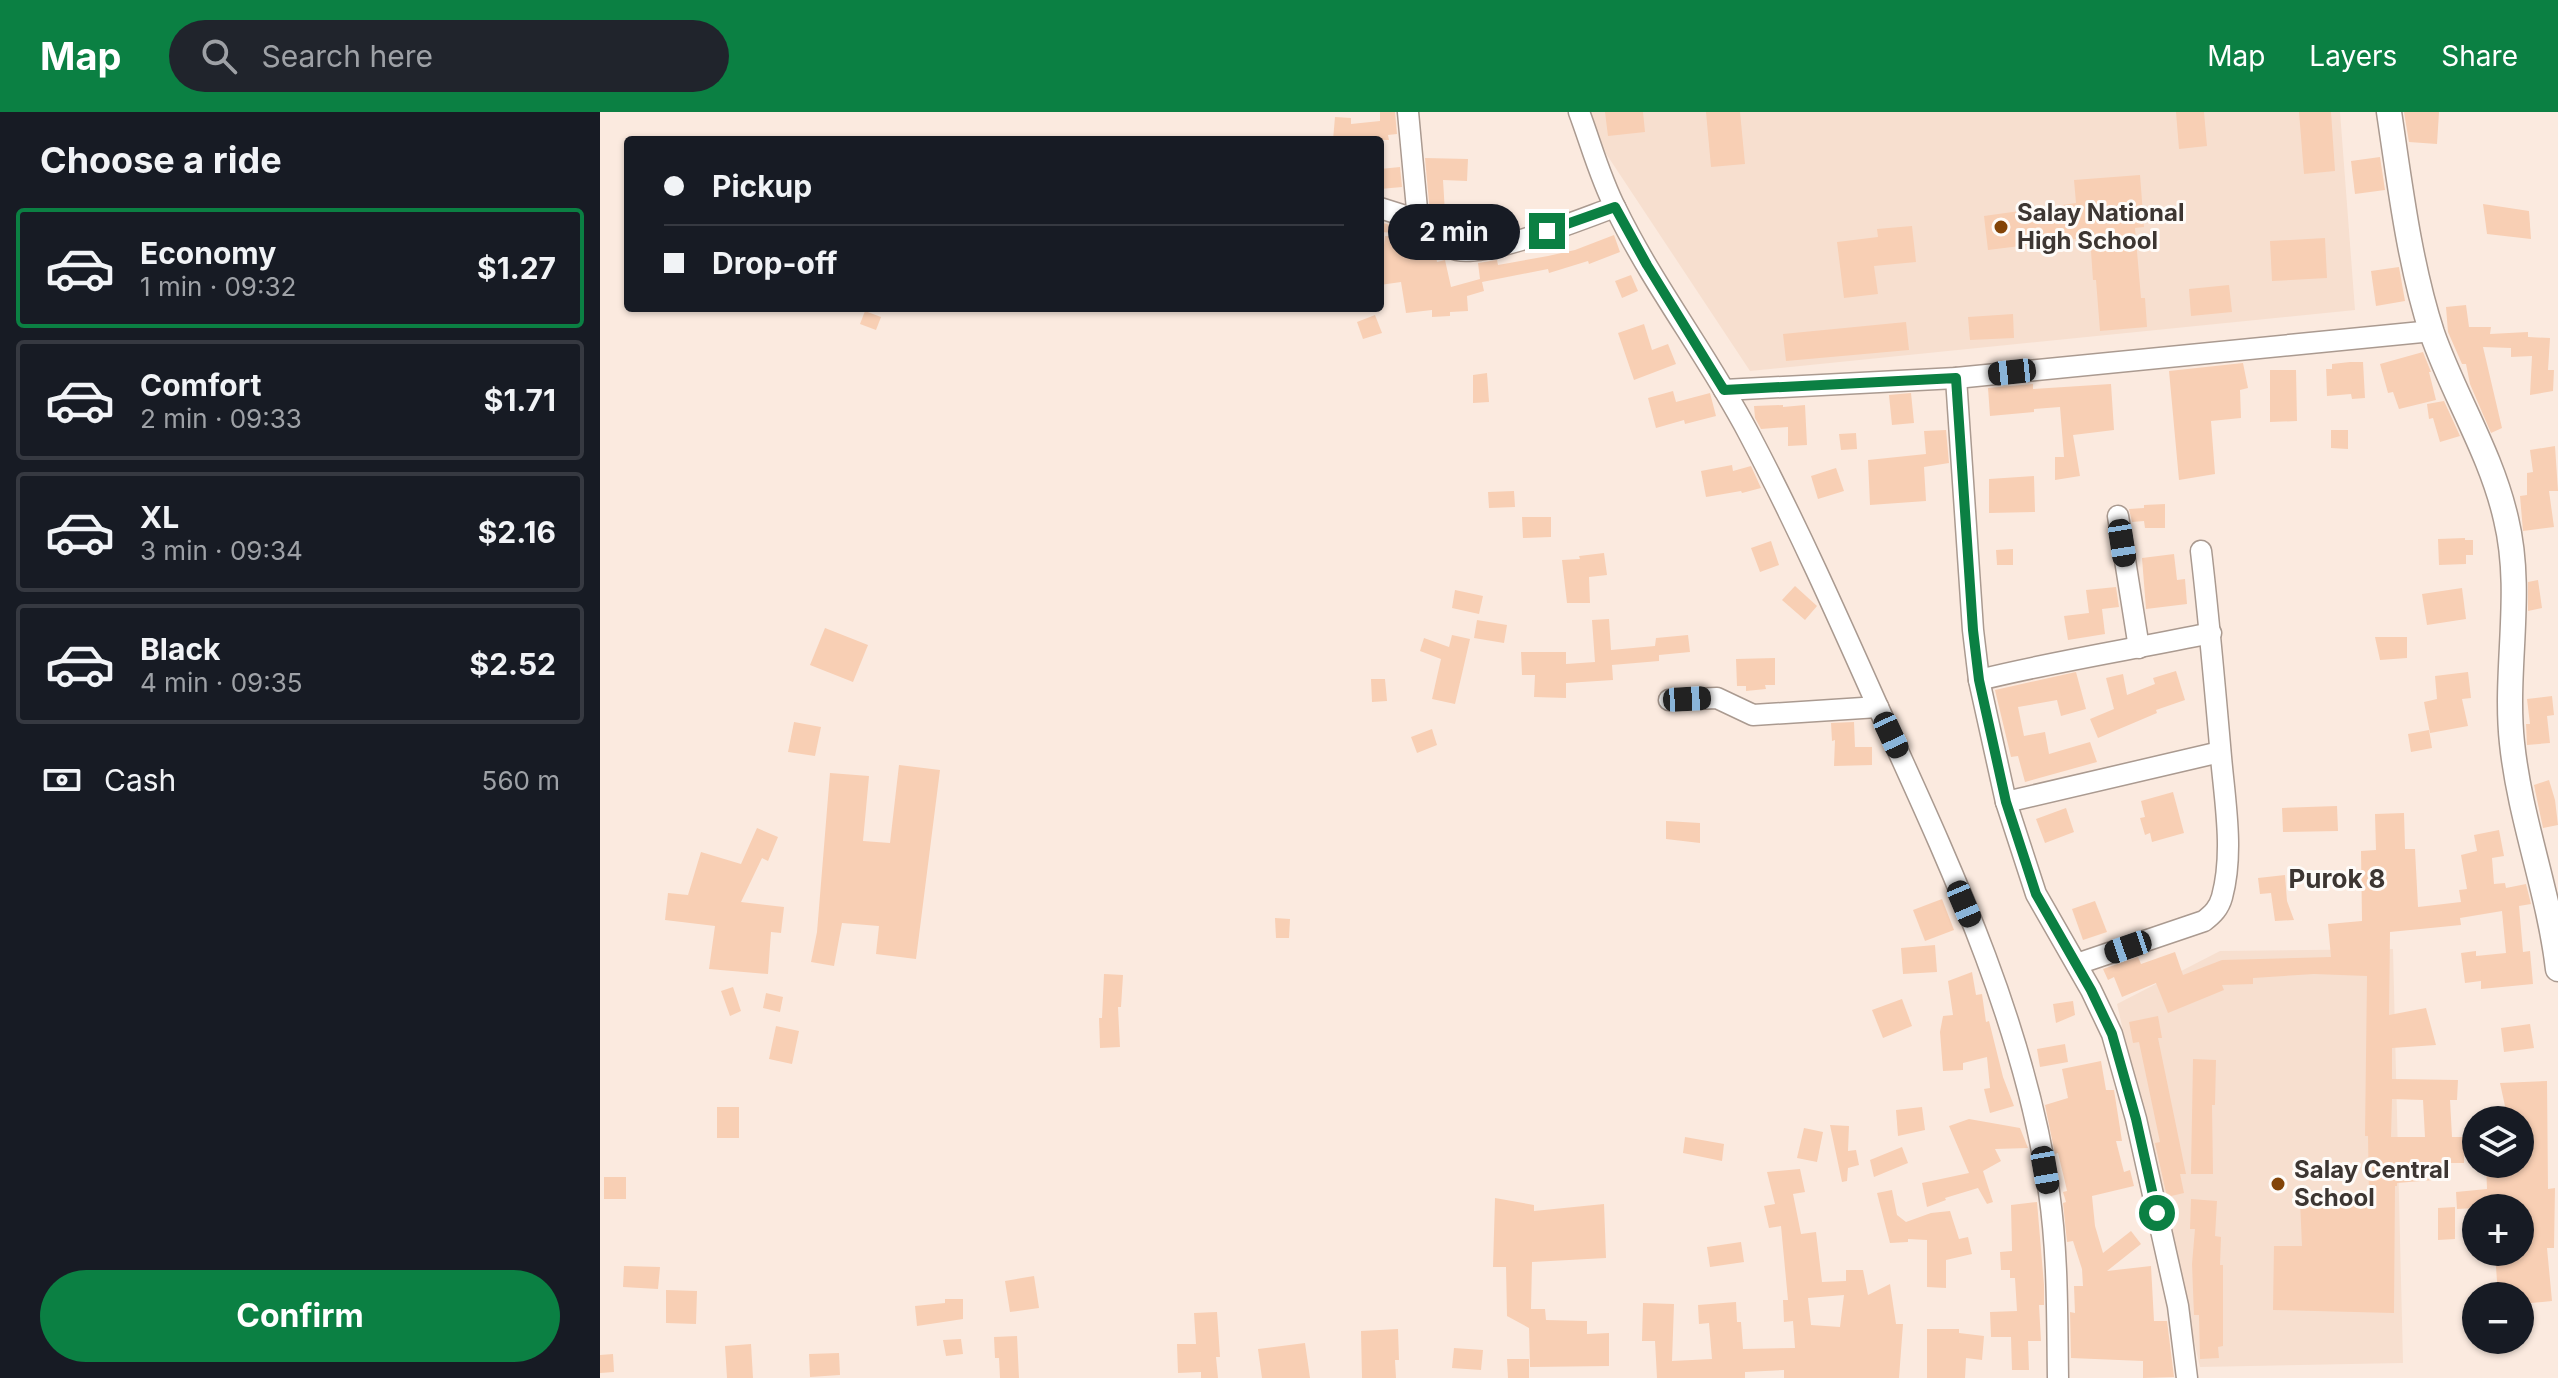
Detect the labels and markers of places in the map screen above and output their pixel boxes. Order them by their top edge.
place label: Salay National High School [2017,198,2184,255]
marker: Salay National High School [1992,218,2010,236]
place label: Salay Central School [2294,1155,2449,1212]
marker: Salay Central School [2269,1175,2287,1193]

